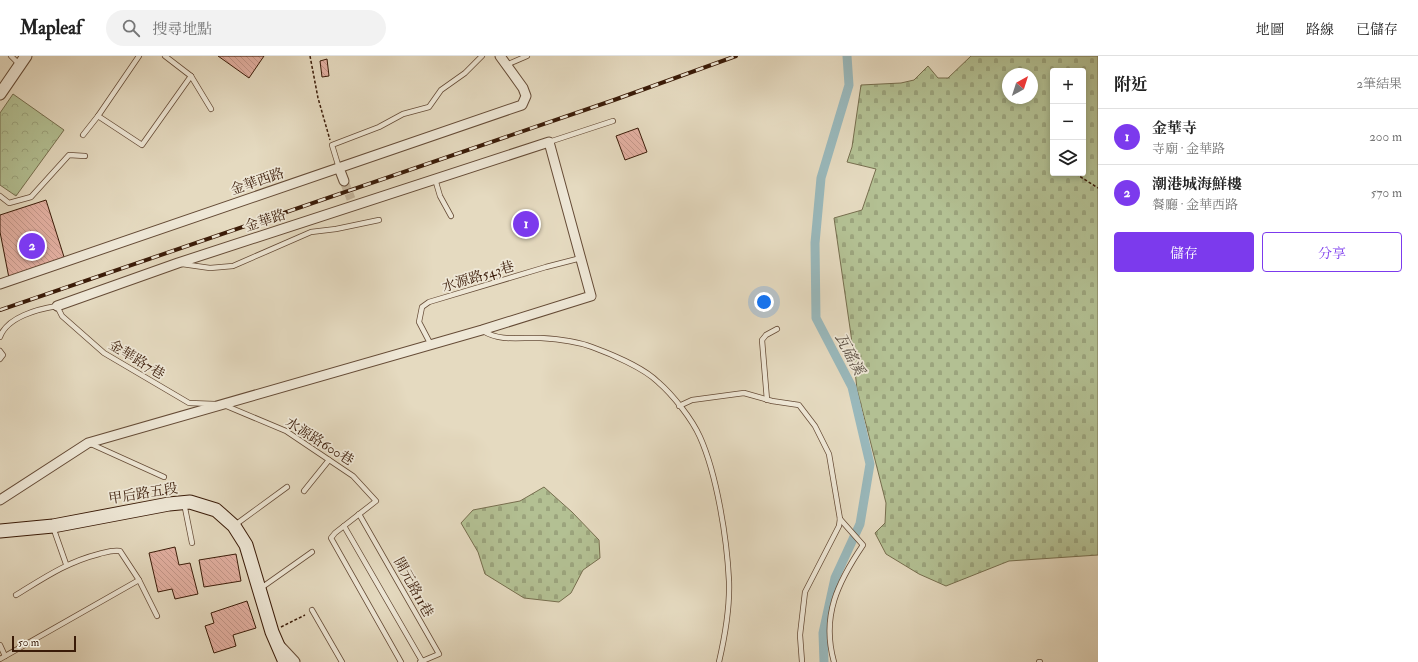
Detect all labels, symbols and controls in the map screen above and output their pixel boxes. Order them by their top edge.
search box [106,10,386,46]
text: Mapleaf [20,16,82,40]
icon: search [120,17,142,39]
text: 搜尋地點 [152,20,212,39]
text: 地圖 [1256,21,1284,38]
text: 路線 [1306,21,1334,38]
text: 已儲存 [1356,21,1398,38]
north arrow [1002,68,1038,104]
map controls [1050,68,1086,176]
button: + [1050,68,1086,104]
text: 附近 [1114,74,1148,95]
text: 2筆結果 [1356,76,1402,92]
button: − [1050,104,1086,140]
text: 金華寺 [1152,119,1197,138]
text: 1 [1125,129,1129,145]
text: 200 m [1369,129,1402,145]
button: layers [1050,140,1086,176]
text: 寺廟 · 金華路 [1152,141,1225,157]
street label: 金華西路 [228,164,286,199]
text: 潮港城海鮮樓 [1152,175,1242,194]
text: 2 [1124,185,1130,201]
text: 570 m [1371,185,1402,201]
text: 餐廳 · 金華西路 [1152,197,1238,213]
street label: 金華路 [243,206,288,235]
pin: 1 [513,209,539,239]
pin: 2 [19,231,45,261]
button: 儲存 [1114,232,1254,272]
button: 分享 [1262,232,1402,272]
street label: 水源路543巷 [440,257,516,296]
your location [754,292,774,312]
water label: 瓦磘溪 [831,330,869,380]
street label: 金華路7巷 [106,336,168,383]
street label: 水源路600巷 [282,414,357,469]
street label: 甲后路五段 [107,480,179,507]
street label: 開元路11巷 [390,554,437,620]
scale bar [12,634,76,653]
text: 50 m [18,636,39,649]

